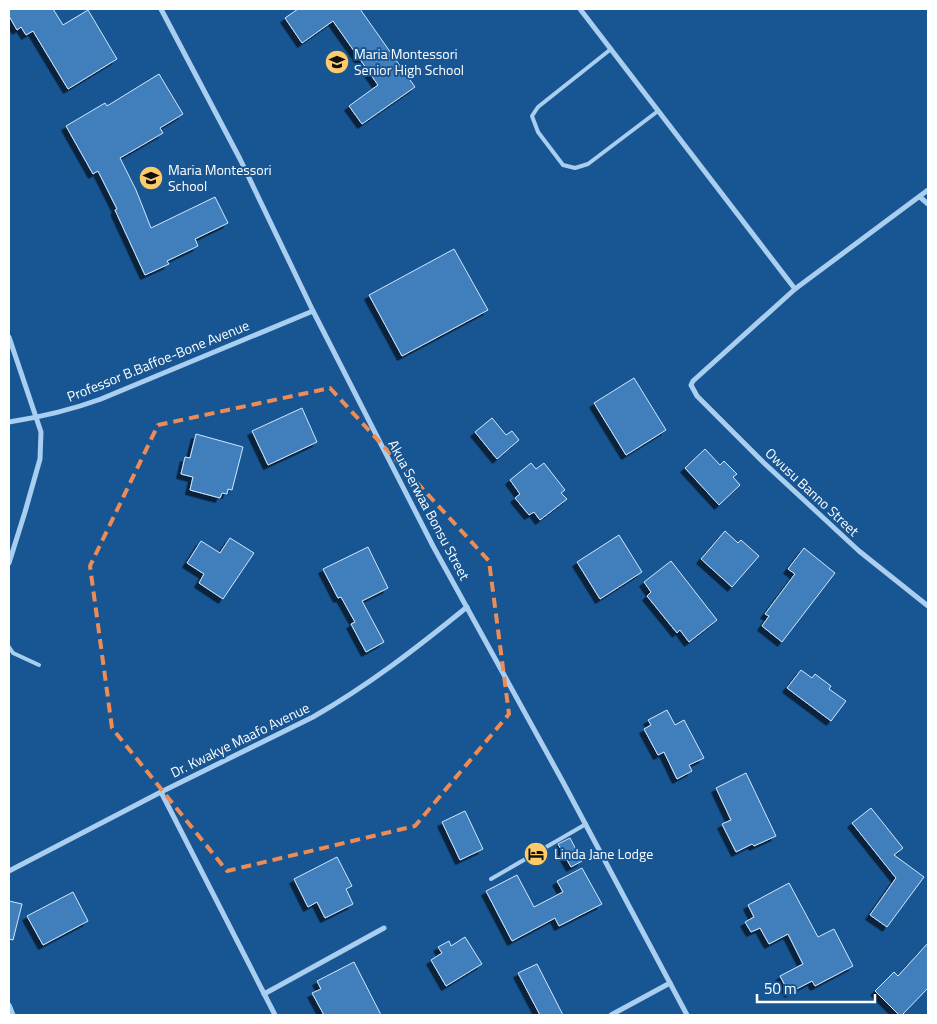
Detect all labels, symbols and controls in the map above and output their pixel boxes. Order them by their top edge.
place label: Maria Montessori Senior High School [354,43,464,80]
school or university icon: Maria Montessori Senior High School [324,49,350,75]
place label: Maria Montessori School [168,159,272,196]
school or university icon: Maria Montessori School [138,165,164,191]
street label: Professor B.Baffoe-Bone Avenue [64,314,252,407]
street label: Akua Serwaa Bonsu Street [383,436,475,584]
street label: Owusu Banno Street [761,442,864,541]
street label: Dr. Kwakye Maafo Avenue [167,697,313,782]
hotel icon: Linda Jane Lodge [523,841,549,867]
place label: Linda Jane Lodge [554,843,653,864]
scale bar [757,972,874,1004]
text: 50 m [764,977,797,1000]

